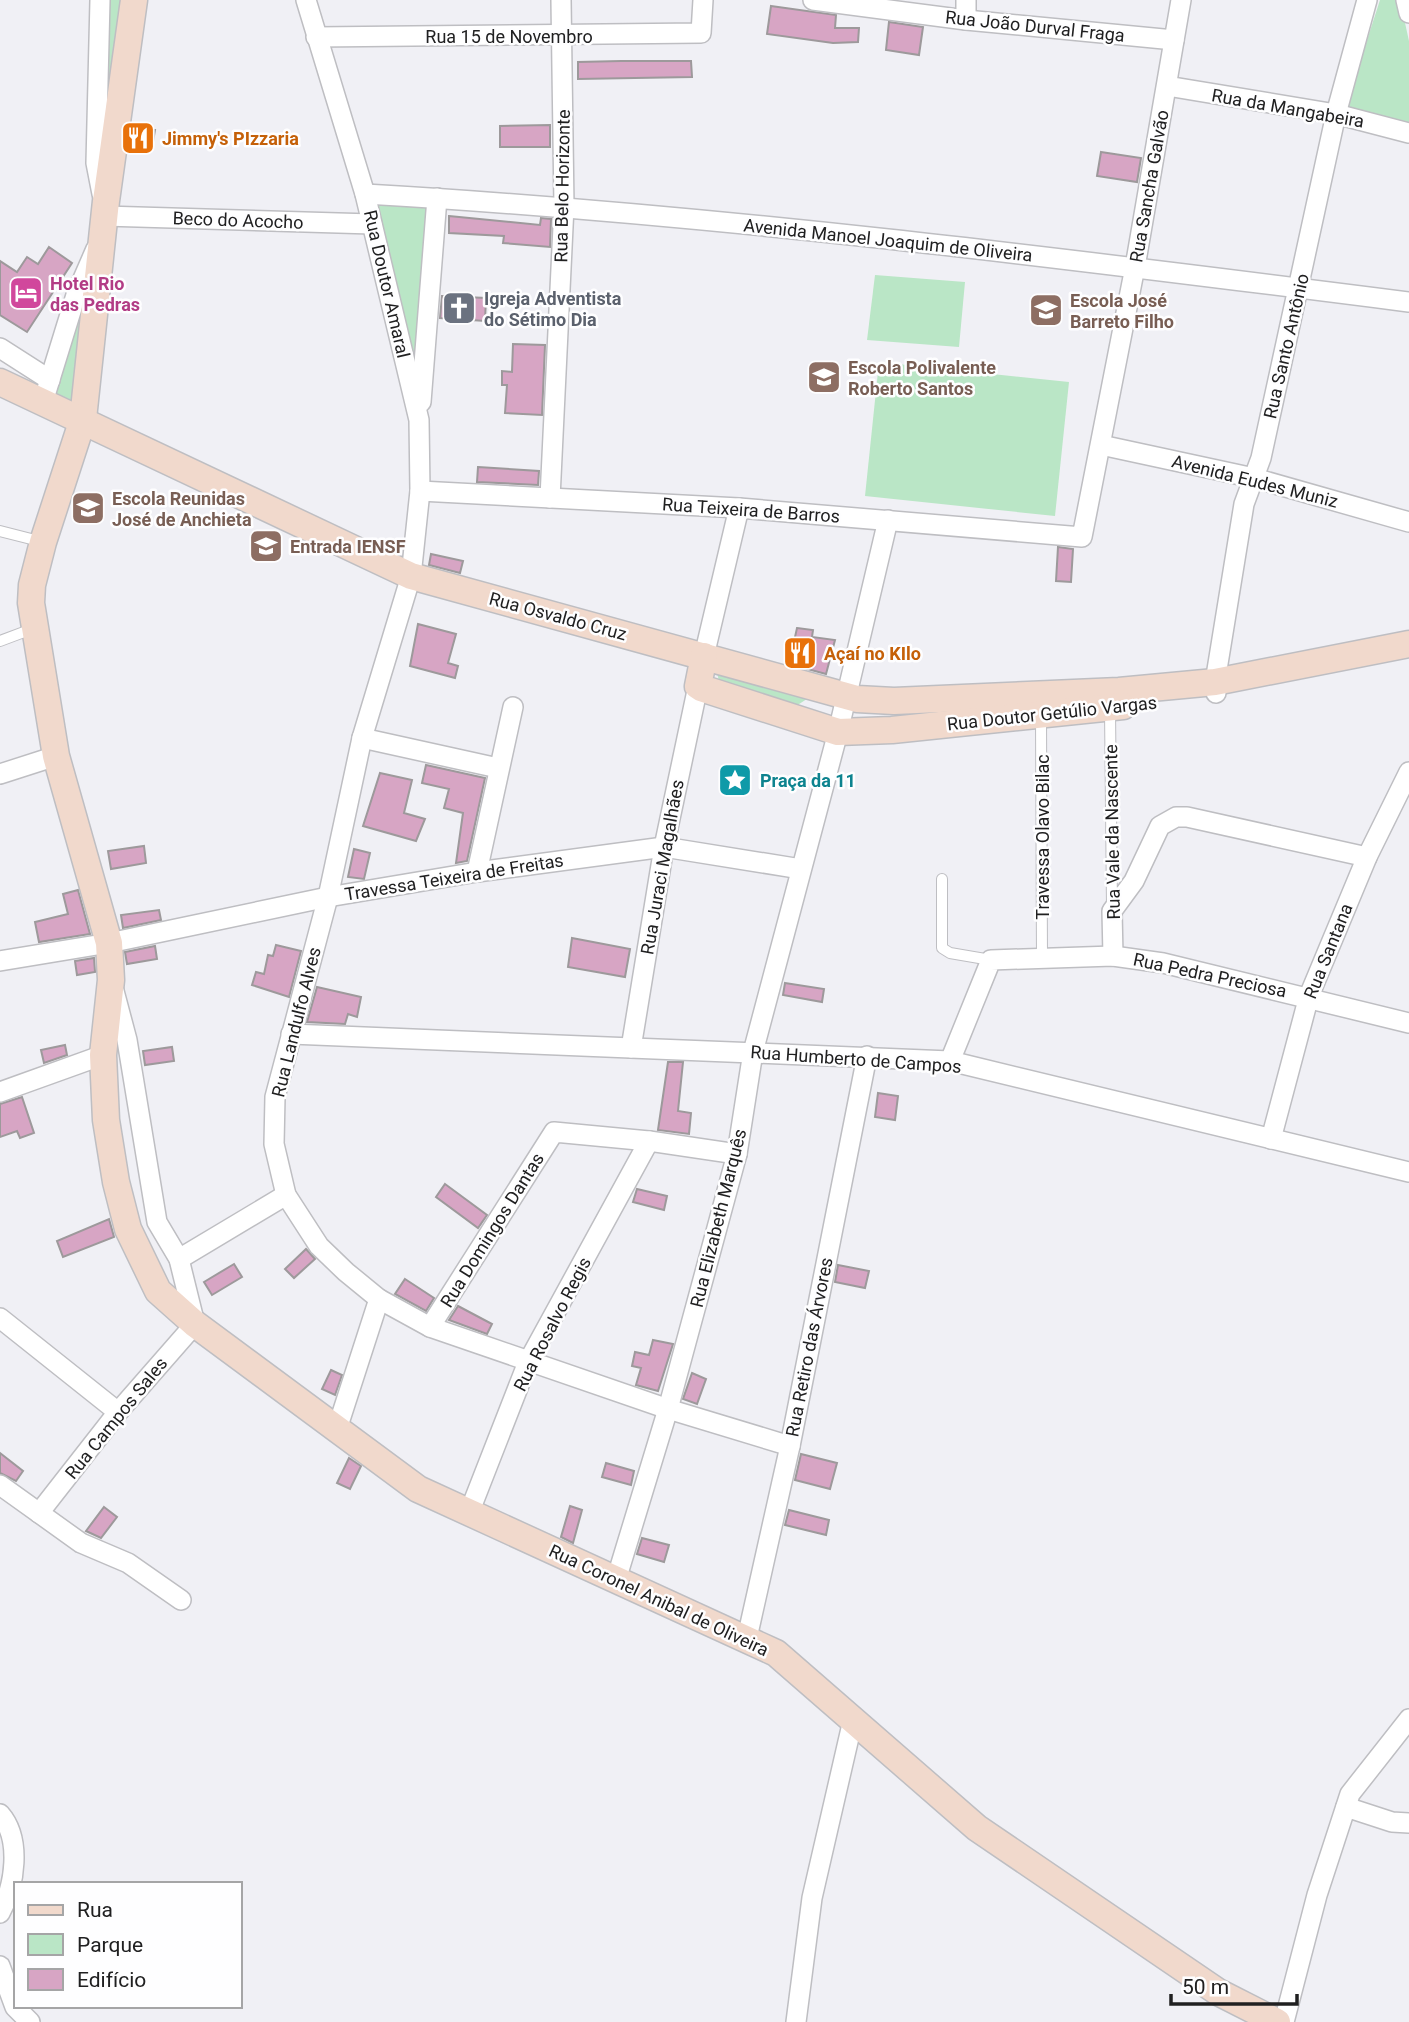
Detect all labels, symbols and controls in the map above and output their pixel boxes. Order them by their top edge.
street label: Rua João Durval Fraga [944,6,1126,46]
street label: Rua 15 de Novembro [425,26,593,47]
street label: Rua da Mangabeira [1210,84,1366,132]
street label: Rua Sancha Galvão [1125,108,1173,264]
street label: Rua Belo Horizonte [550,109,574,263]
restaurant icon: Jimmy's PIzzaria [119,119,157,157]
place label: Jimmy's PIzzaria [162,128,299,149]
street label: Beco do Acocho [172,207,304,233]
street label: Rua Doutor Amaral [360,208,414,360]
street label: Avenida Manoel Joaquim de Oliveira [742,214,1034,266]
street label: Rua Santo Antônio [1259,271,1313,421]
place label: Hotel Rio das Pedras [50,273,140,315]
hotel icon: Hotel Rio das Pedras [7,274,45,312]
place label: Igreja Adventista do Sétimo Dia [484,288,622,330]
church icon: Igreja Adventista do Sétimo Dia [440,289,478,327]
place label: Escola José Barreto Filho [1070,290,1174,332]
school or university icon: Escola José Barreto Filho [1027,291,1065,329]
place label: Escola Polivalente Roberto Santos [848,357,996,399]
school or university icon: Escola Polivalente Roberto Santos [805,358,843,396]
street label: Avenida Eudes Muniz [1170,450,1340,512]
place label: Escola Reunidas José de Anchieta [112,488,252,530]
school or university icon: Escola Reunidas José de Anchieta [69,489,107,527]
street label: Rua Teixeira de Barros [661,493,841,527]
school or university icon: Entrada IENSF [247,527,285,565]
place label: Entrada IENSF [290,536,406,557]
street label: Rua Osvaldo Cruz [487,588,629,644]
restaurant icon: Açaí no KIlo [781,634,819,672]
place label: Açaí no KIlo [824,643,921,664]
street label: Rua Doutor Getúlio Vargas [946,692,1158,734]
street label: Rua Vale da Nascente [1100,744,1124,920]
street label: Travessa Olavo Bilac [1032,754,1053,920]
place icon: Praça da 11 [716,761,754,799]
place label: Praça da 11 [760,770,856,791]
street label: Rua Juraci Magalhães [636,778,688,956]
street label: Travessa Teixeira de Freitas [343,849,565,905]
street label: Rua Santana [1299,900,1357,1002]
street label: Rua Landulfo Alves [267,945,325,1099]
street label: Rua Pedra Preciosa [1131,948,1289,1002]
street label: Rua Humberto de Campos [750,1041,962,1077]
street label: Rua Elizabeth Marquês [686,1127,750,1309]
street label: Rua Domingos Dantas [436,1149,548,1311]
street label: Rua Rosalvo Regis [509,1253,595,1395]
street label: Rua Retiro das Árvores [781,1256,837,1438]
street label: Rua Campos Sales [61,1353,171,1483]
street label: Rua Coronel Anibal de Oliveira [546,1540,772,1660]
legend [14,1882,242,2008]
text: Rua [77,1898,113,1922]
text: Parque [77,1933,143,1957]
scale bar [1171,1962,1297,2006]
text: Edifício [77,1968,146,1992]
text: 50 m [1182,1975,1229,1999]

